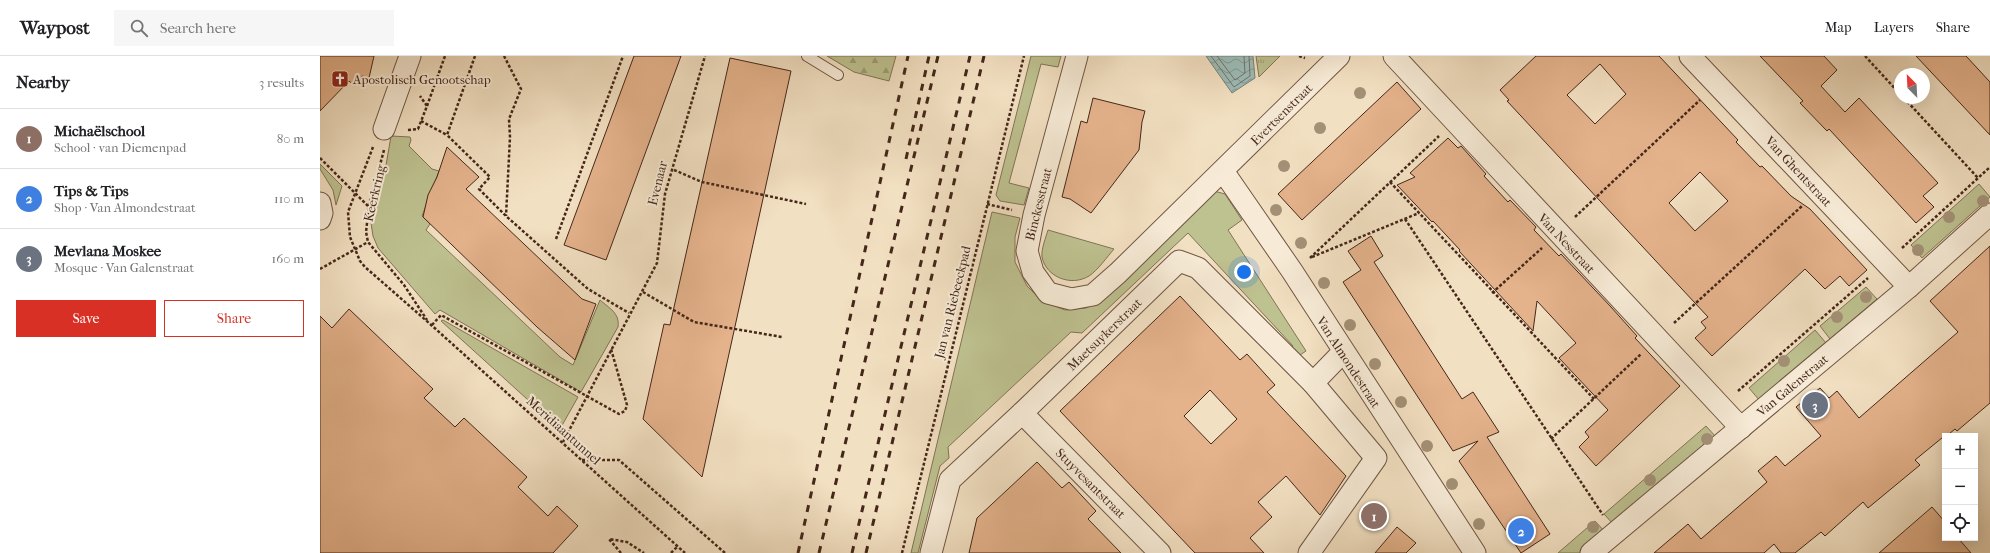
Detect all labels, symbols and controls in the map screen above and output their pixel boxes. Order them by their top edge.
search box [114,10,394,46]
text: Waypost [20,17,90,39]
icon: search [128,17,150,39]
text: Search here [160,19,236,37]
text: Map [1825,19,1852,36]
text: Layers [1874,19,1914,36]
text: Share [1936,19,1970,36]
north arrow [1894,68,1930,104]
church icon: Apostolisch Genootschap [330,69,350,89]
text: Nearby [16,72,70,92]
place label: Apostolisch Genootschap [352,72,491,87]
text: 3 results [259,75,304,90]
street label: Evertsenstraat [1247,80,1316,148]
text: Michaëlschool [54,122,145,140]
text: 1 [27,131,31,146]
text: 80 m [277,131,304,146]
street label: Van Ghentstraat [1762,132,1835,210]
text: School · van Diemenpad [54,140,186,155]
street label: Evenaar [645,159,670,207]
street label: Keerkring [361,162,389,223]
street label: Binckesstraat [1022,166,1055,242]
text: Tips & Tips [54,182,129,200]
text: 2 [26,191,32,206]
text: 110 m [274,191,304,206]
text: Shop · Van Almondestraat [54,200,196,215]
street label: Van Nesstraat [1534,210,1598,277]
text: Mevlana Moskee [54,242,161,260]
street label: Jan van Riebeeckpad [931,243,974,361]
text: 3 [26,251,32,266]
text: 160 m [272,251,304,266]
text: Mosque · Van Galenstraat [54,260,194,275]
your location [1234,262,1254,282]
street label: Maetsuykerstraat [1064,295,1145,374]
button: Save [16,300,156,337]
button: Share [164,300,304,337]
street label: Van Almondestraat [1313,313,1384,411]
street label: Van Galenstraat [1753,351,1831,420]
pin: 3 [1802,390,1828,420]
street label: Meridiaantunnel [523,393,604,468]
map controls [1942,433,1978,541]
button: + [1942,433,1978,469]
street label: Stuyvesantstraat [1053,445,1129,522]
button: − [1942,469,1978,505]
pin: 1 [1361,501,1387,531]
button: locate [1942,505,1978,541]
pin: 2 [1508,516,1534,546]

